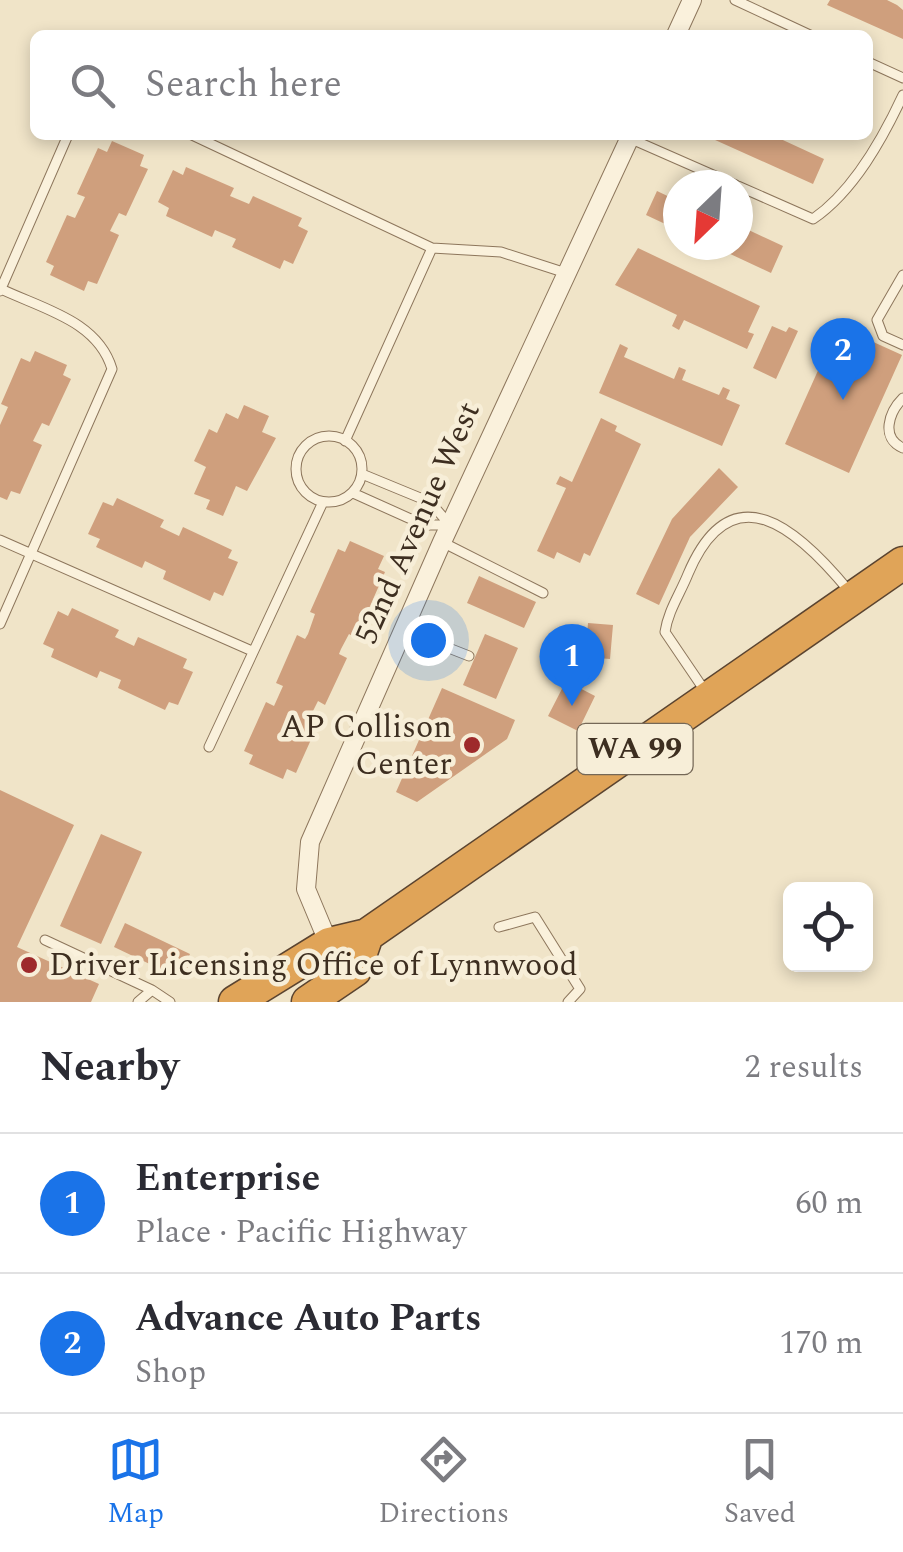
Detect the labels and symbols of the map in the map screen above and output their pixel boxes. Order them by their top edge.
north arrow [663,170,753,260]
pin: 2 [810,318,876,400]
street label: 52nd Avenue West [342,394,494,652]
your location [403,615,454,666]
pin: 1 [540,624,604,706]
place label: AP Collison Center [281,703,452,789]
road number: WA 99 [578,724,692,774]
marker: AP Collison Center [461,734,483,756]
place label: Driver Licensing Office of Lynnwood [49,941,578,990]
marker: Driver Licensing Office of Lynnwood [18,954,40,976]

